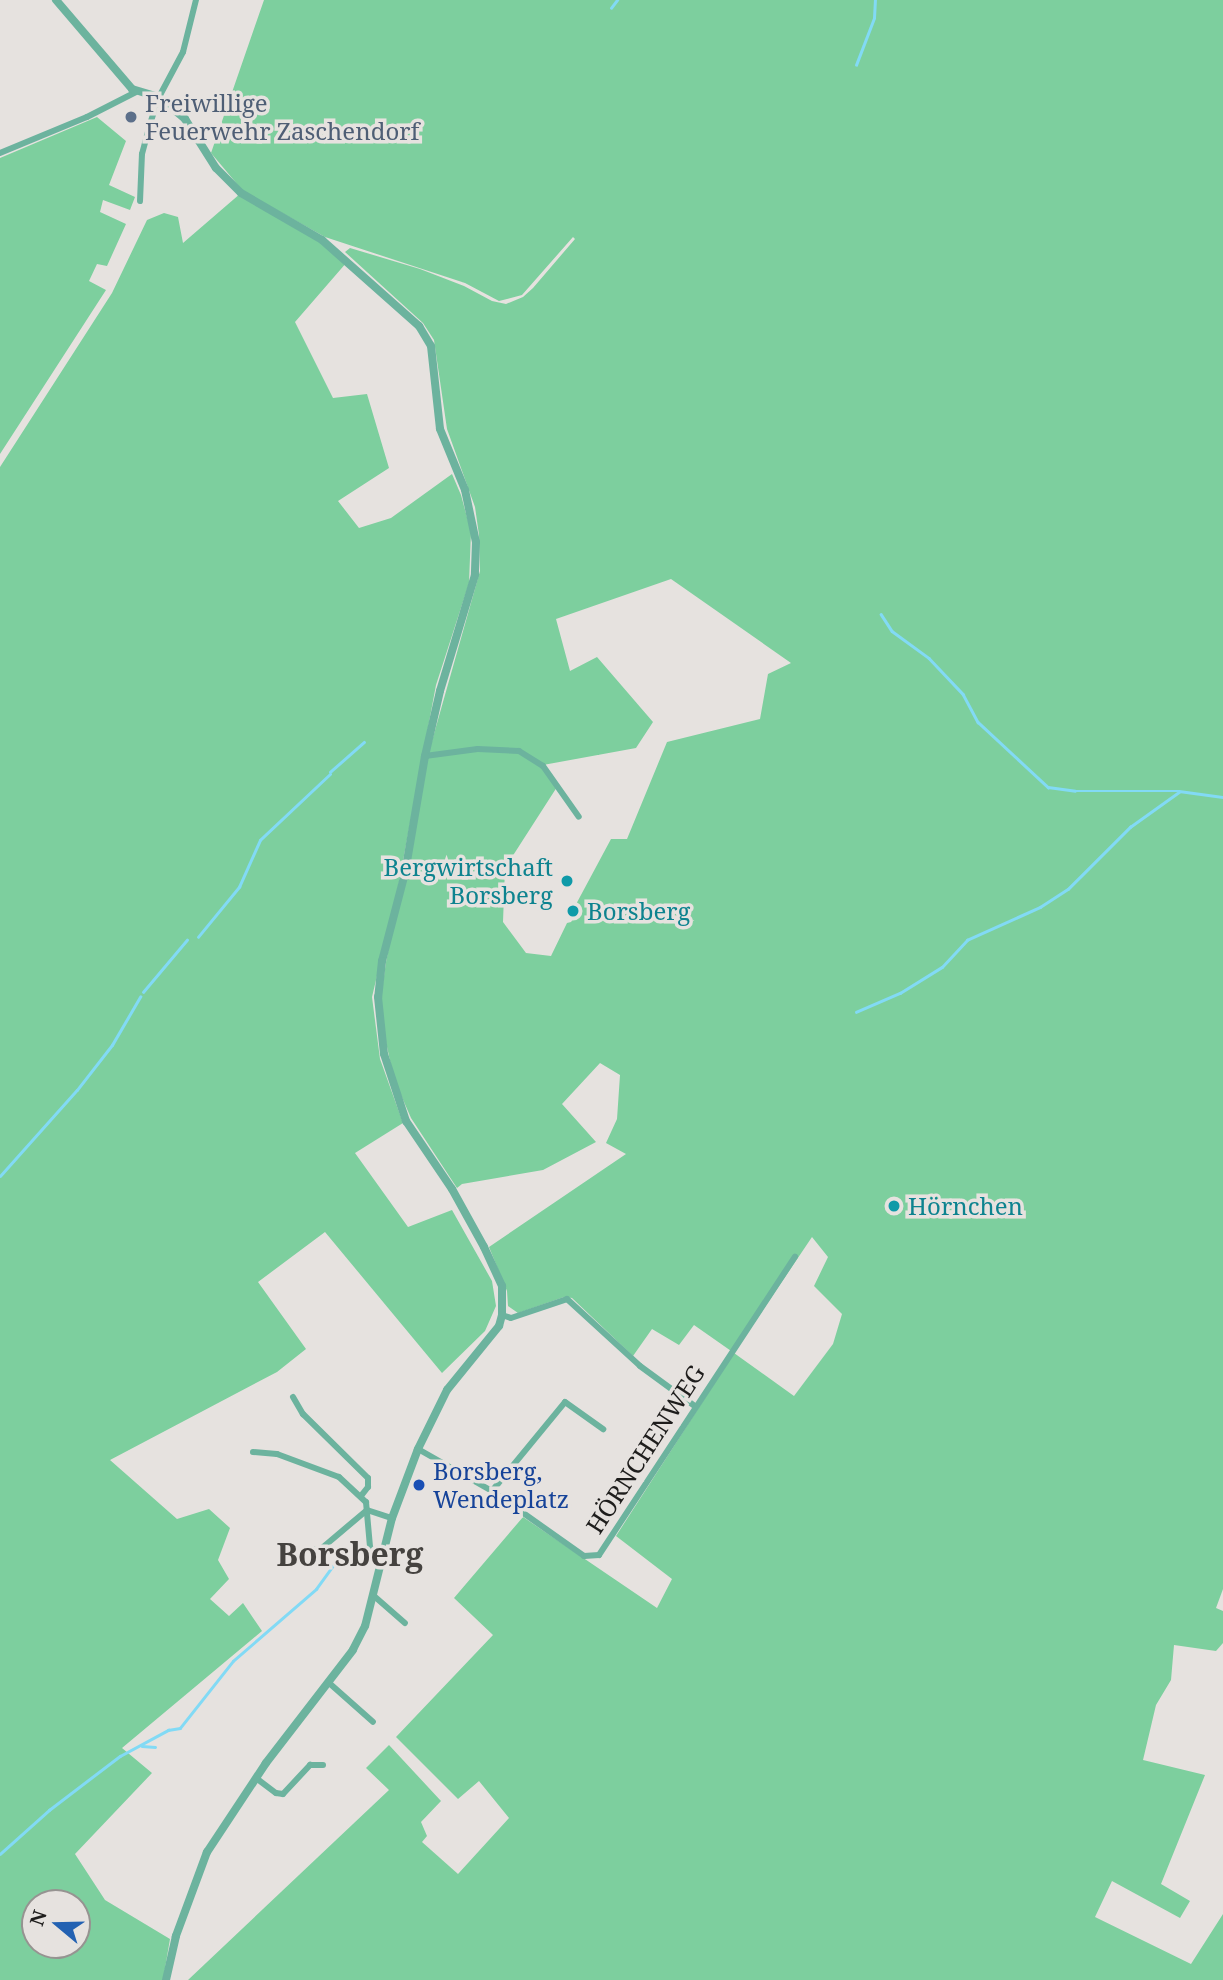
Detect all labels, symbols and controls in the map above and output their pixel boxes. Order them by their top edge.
place label: Freiwillige Feuerwehr Zaschendorf [145,89,419,145]
marker: Freiwillige Feuerwehr Zaschendorf [123,109,139,125]
place label: Bergwirtschaft Borsberg [383,853,553,909]
marker: Bergwirtschaft Borsberg [559,873,575,889]
place label: Borsberg [587,897,690,925]
marker: Borsberg [565,903,581,919]
place label: Hörnchen [908,1192,1023,1220]
marker: Hörnchen [886,1198,902,1214]
street label: HÖRNCHENWEG [580,1359,710,1539]
place label: Borsberg, Wendeplatz [433,1457,569,1513]
marker: Borsberg, Wendeplatz [411,1477,427,1493]
district label: Borsberg [276,1535,424,1573]
north arrow [21,1889,91,1959]
text: N [23,1907,53,1929]

